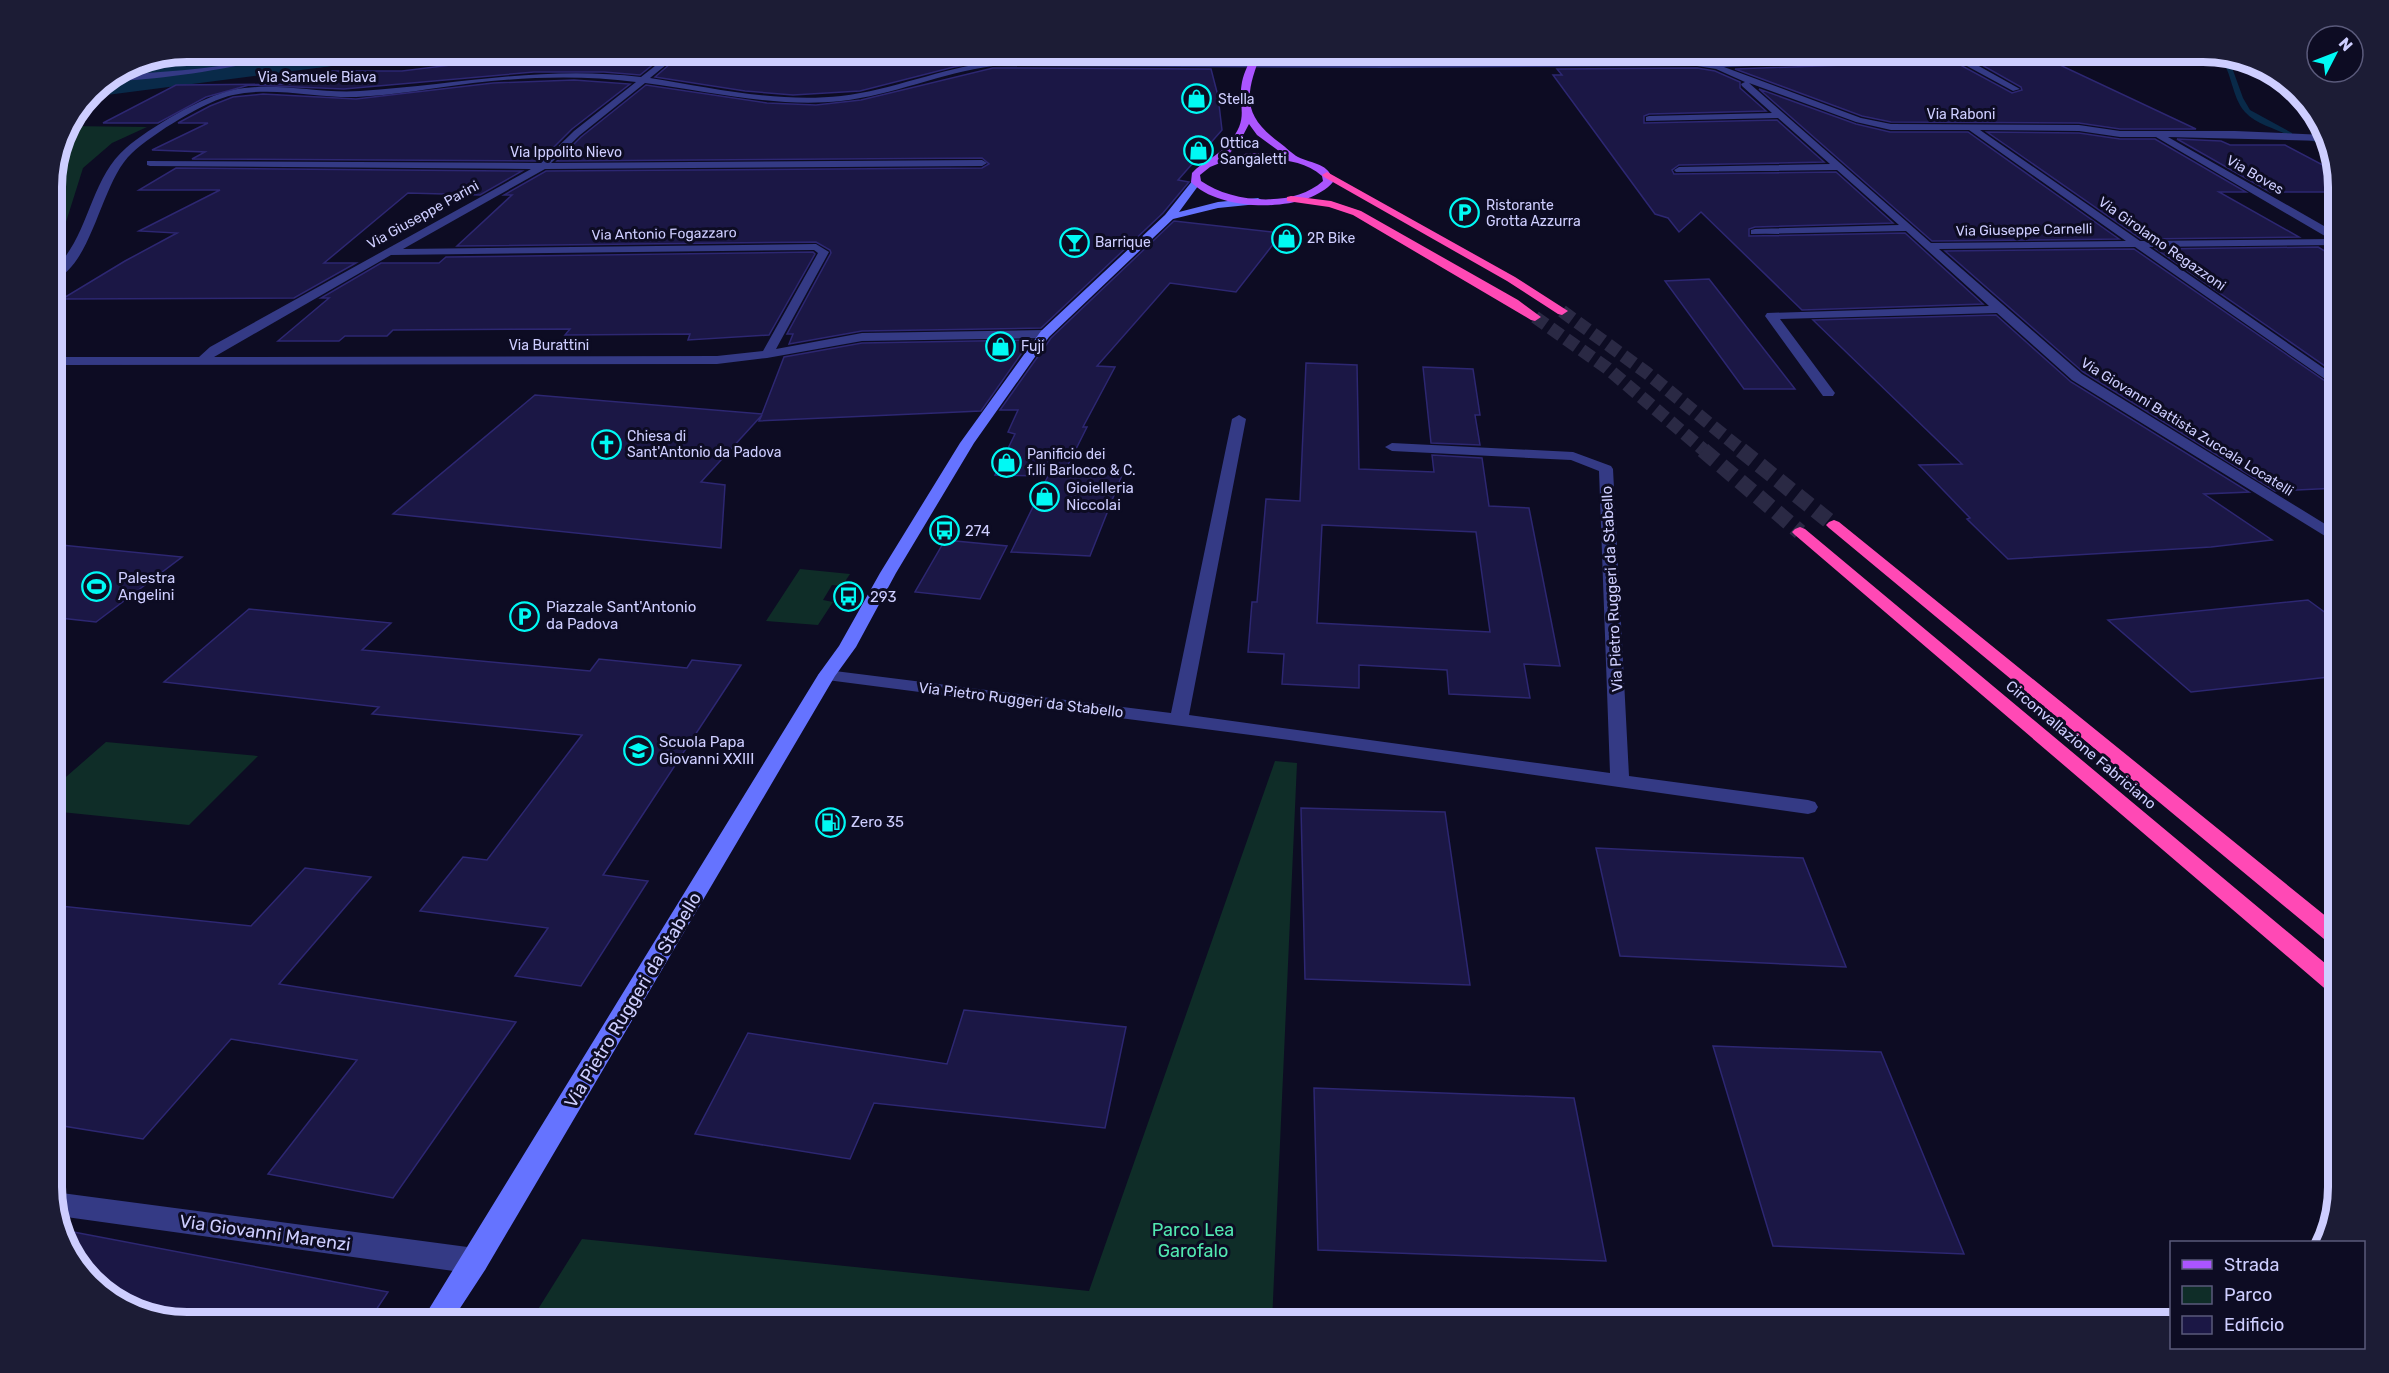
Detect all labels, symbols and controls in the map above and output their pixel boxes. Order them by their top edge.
north arrow [2305,24,2365,84]
text: N [2335,34,2357,55]
street label: Via Samuele Biava [257,69,377,86]
shop icon: Stella [1181,83,1213,115]
place label: Stella [1218,91,1255,108]
street label: Via Raboni [1927,106,1995,123]
shop icon: Ottica Sangaletti [1183,135,1215,167]
place label: Ottica Sangaletti [1220,135,1287,168]
street label: Via Ippolito Nievo [510,144,622,161]
street label: Via Boves [2223,152,2287,198]
street label: Via Giuseppe Parini [364,177,482,253]
street label: Via Girolamo Regazzoni [2095,193,2229,295]
parking icon: Ristorante Grotta Azzurra [1449,197,1481,229]
place label: Ristorante Grotta Azzurra [1486,197,1581,230]
street label: Via Giuseppe Carnelli [1955,220,2093,240]
shop icon: 2R Bike [1270,222,1302,254]
street label: Via Antonio Fogazzaro [591,224,737,244]
bar icon: Barrique [1058,226,1090,258]
place label: 2R Bike [1307,230,1355,247]
place label: Barrique [1095,234,1151,251]
shop icon: Fuji [984,330,1016,362]
street label: Via Burattini [509,337,589,354]
place label: Fuji [1021,338,1044,355]
street label: Via Giovanni Battista Zuccala Locatelli [2078,354,2296,500]
church icon: Chiesa di Sant'Antonio da Padova [590,428,622,460]
place label: Chiesa di Sant'Antonio da Padova [627,428,781,461]
shop icon: Panificio dei f.lli Barlocco & C. [990,446,1022,478]
place label: Panificio dei f.lli Barlocco & C. [1027,446,1136,479]
place label: Gioielleria Niccolai [1066,479,1134,514]
shop icon: Gioielleria Niccolai [1029,481,1061,513]
street label: Via Pietro Ruggeri da Stabello [1598,485,1626,693]
bus stop icon: 274 [928,515,960,547]
place label: 274 [965,522,990,540]
place label: Palestra Angelini [118,569,175,604]
sports icon: Palestra Angelini [81,571,113,603]
bus stop icon: 293 [833,581,865,613]
place label: 293 [870,588,896,606]
place label: Piazzale Sant'Antonio da Padova [546,598,696,633]
parking icon: Piazzale Sant'Antonio da Padova [509,600,541,632]
street label: Circonvallazione Fabriciano [2002,677,2160,813]
street label: Via Pietro Ruggeri da Stabello [917,678,1125,722]
place label: Scuola Papa Giovanni XXIII [659,733,754,768]
school or university icon: Scuola Papa Giovanni XXIII [622,735,654,767]
fuel station icon: Zero 35 [814,806,846,838]
place label: Zero 35 [851,813,904,831]
street label: Via Pietro Ruggeri da Stabello [560,888,706,1112]
street label: Via Giovanni Marenzi [178,1210,352,1256]
park label: Parco Lea Garofalo [1152,1219,1234,1262]
legend [2170,1241,2365,1349]
text: Strada [2224,1254,2280,1276]
text: Parco [2224,1284,2272,1306]
text: Edificio [2224,1314,2284,1336]

